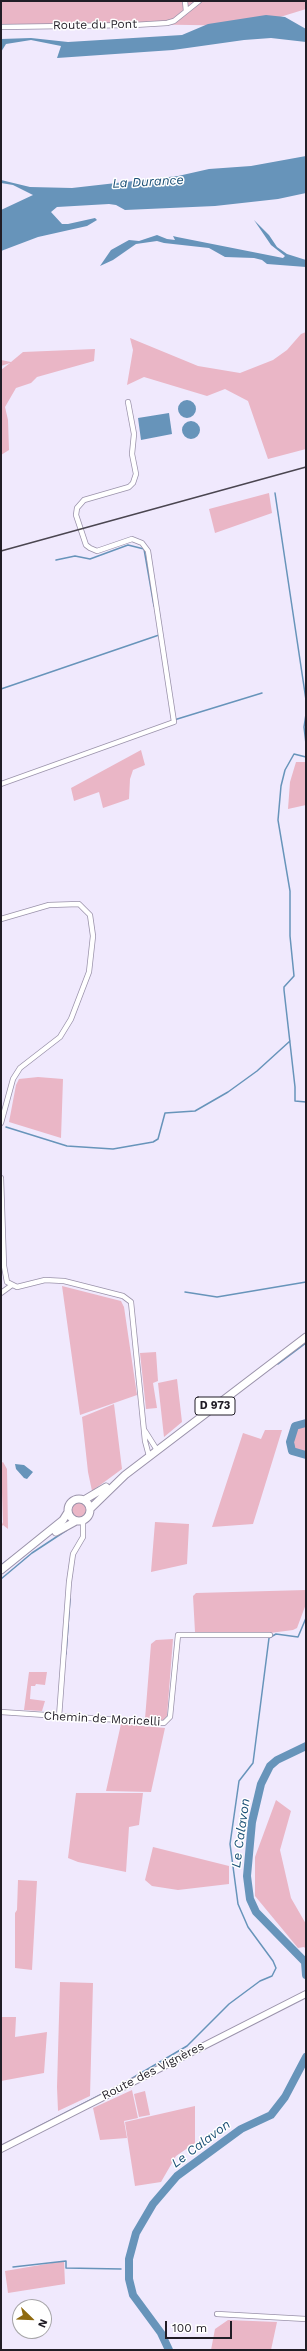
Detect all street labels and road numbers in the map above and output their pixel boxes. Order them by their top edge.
street label: Route du Pont [53,17,137,33]
road number: D 973 [195,1397,235,1415]
street label: Chemin de Moricelli [43,1709,161,1729]
street label: Route des Vignères [99,2039,207,2103]

